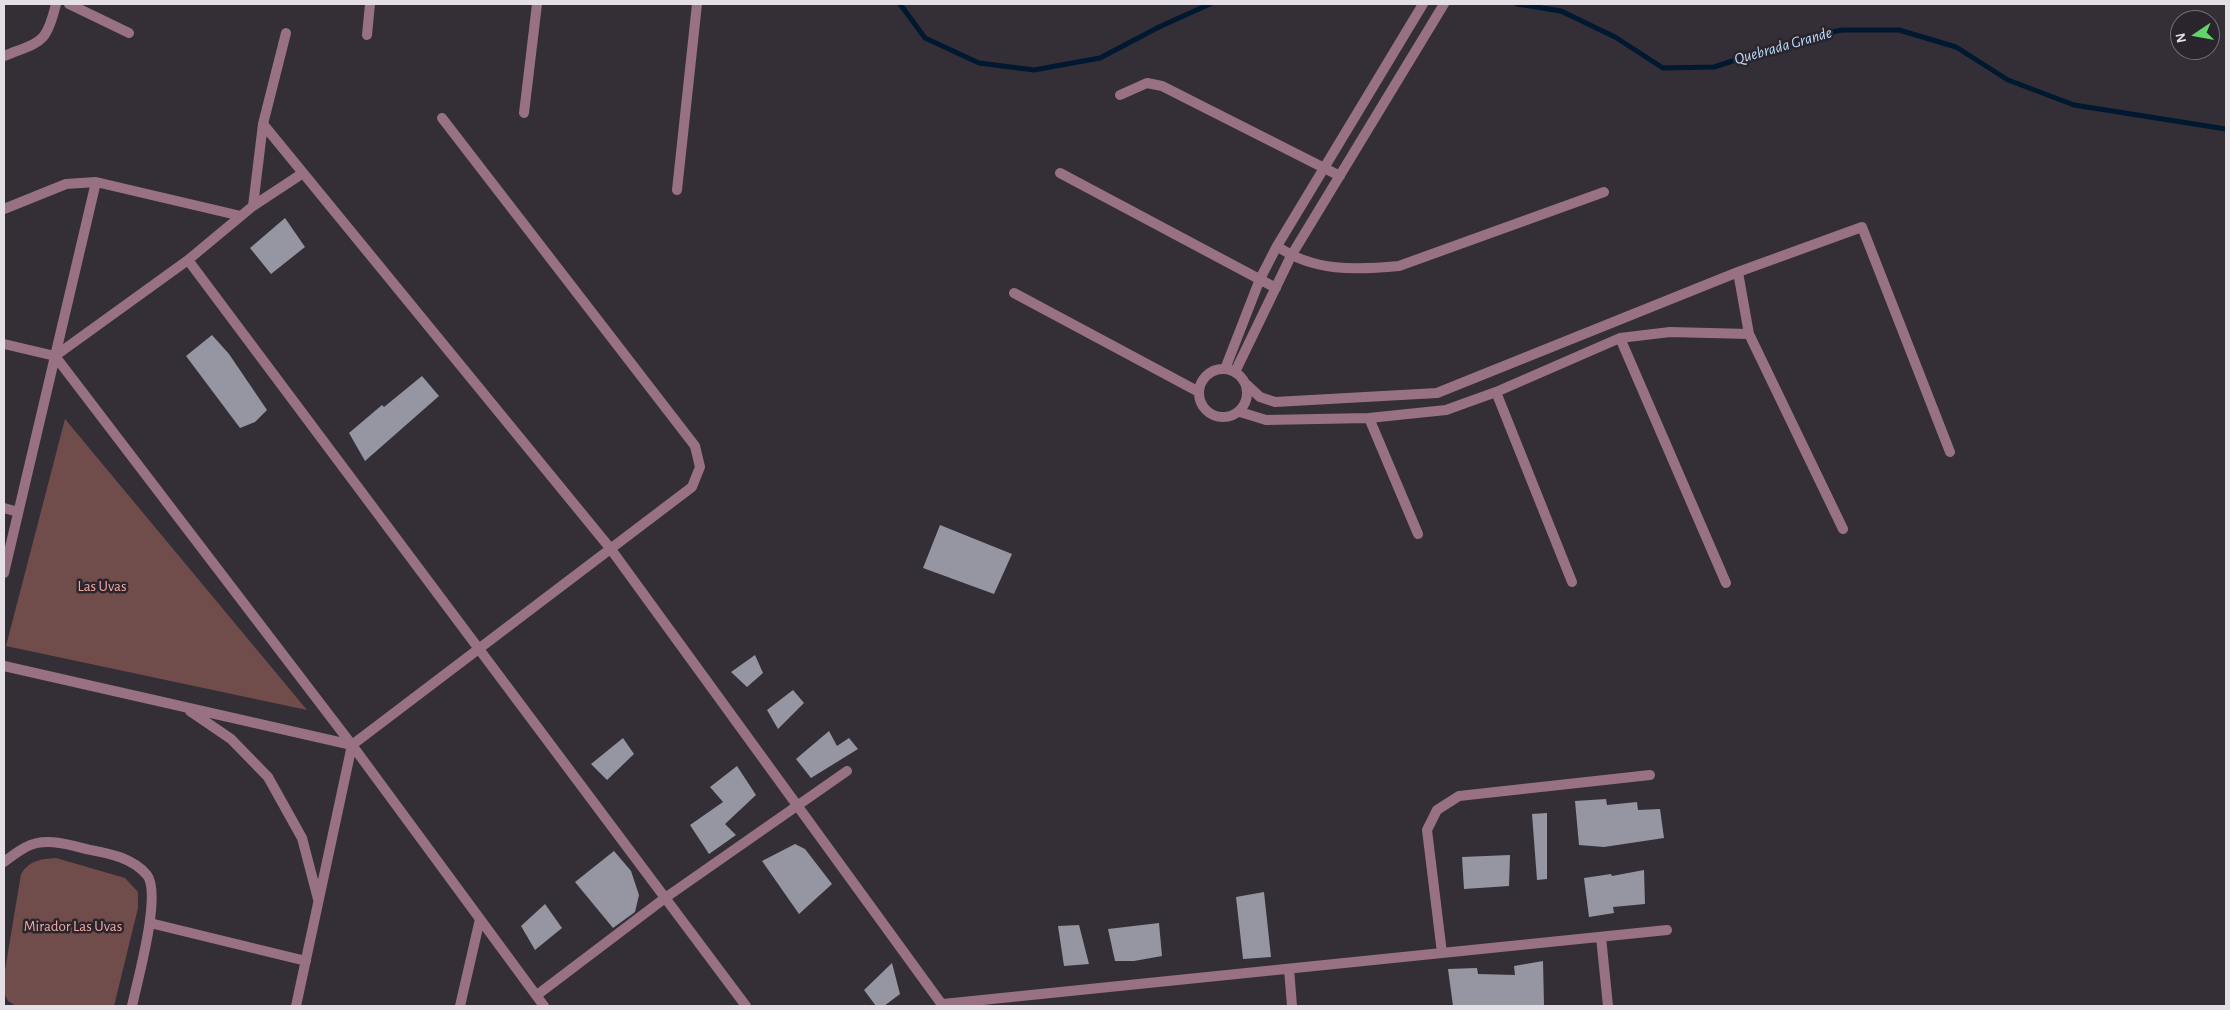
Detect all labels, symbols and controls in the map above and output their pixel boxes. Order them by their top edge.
north arrow [2170,10,2220,60]
water label: Quebrada Grande [1732,23,1834,69]
text: N [2173,32,2189,44]
park label: Las Uvas [77,577,127,595]
park label: Mirador Las Uvas [24,917,122,935]

